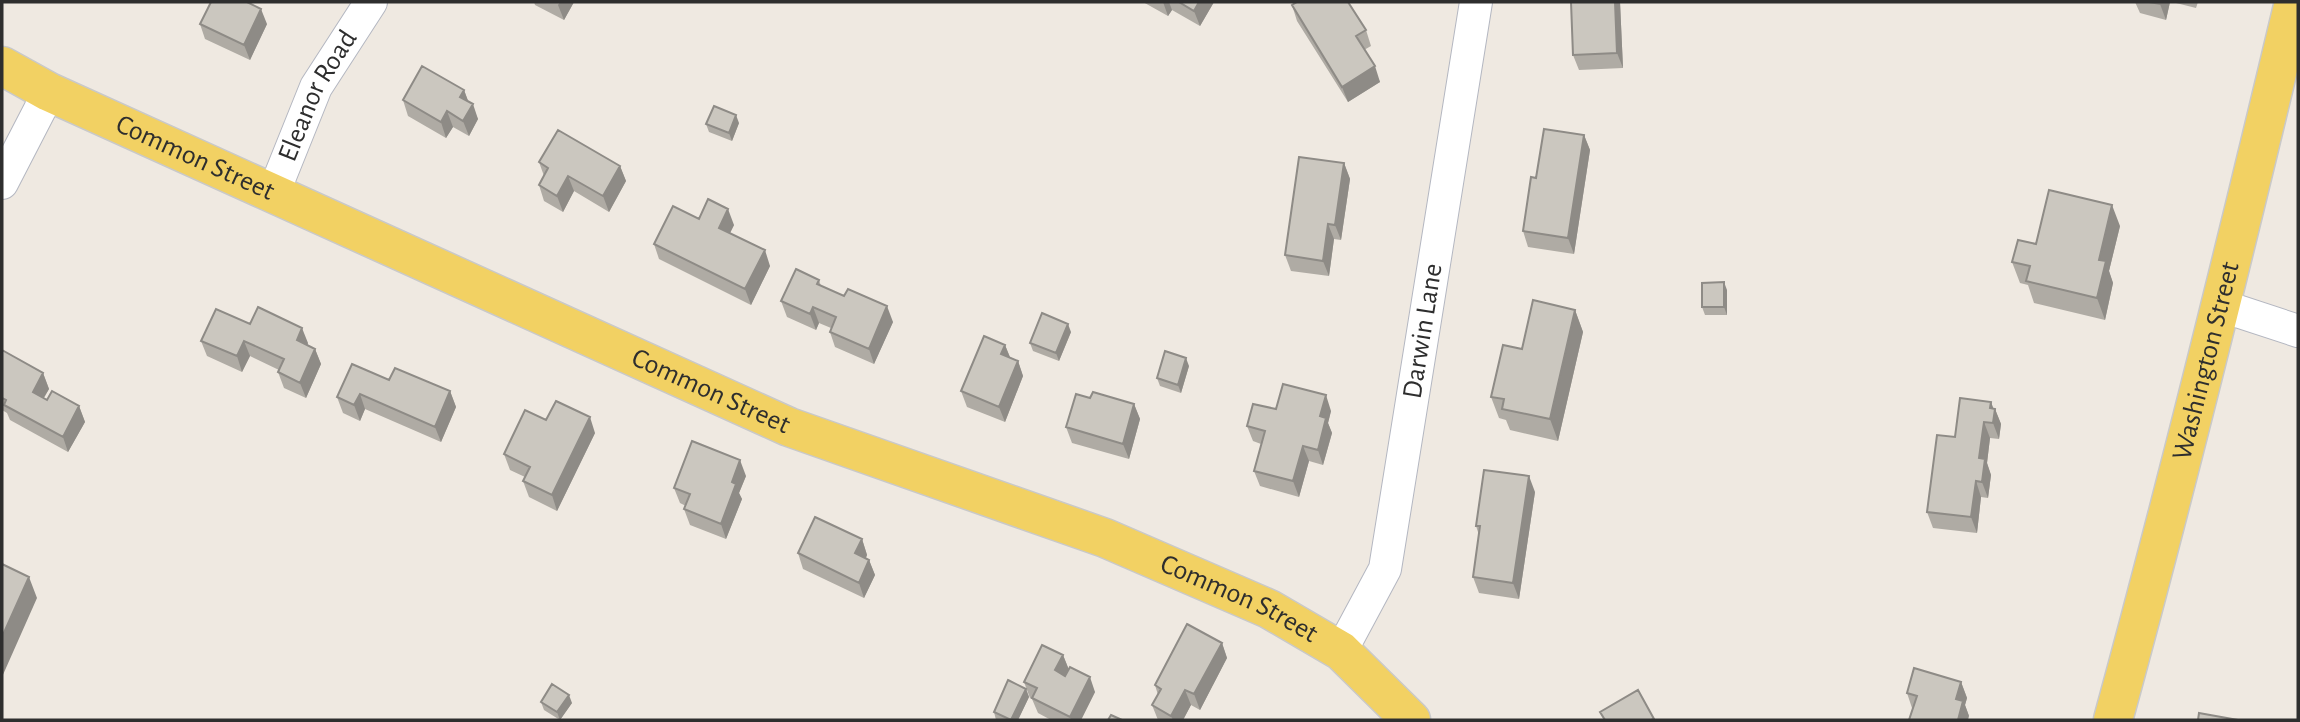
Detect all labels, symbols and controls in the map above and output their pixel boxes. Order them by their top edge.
street label: Eleanor Road [274,25,363,165]
street label: Common Street [112,110,279,206]
street label: Washington Street [2168,259,2245,463]
street label: Darwin Lane [1399,261,1448,401]
street label: Common Street [627,344,794,439]
street label: Common Street [1156,550,1322,648]

